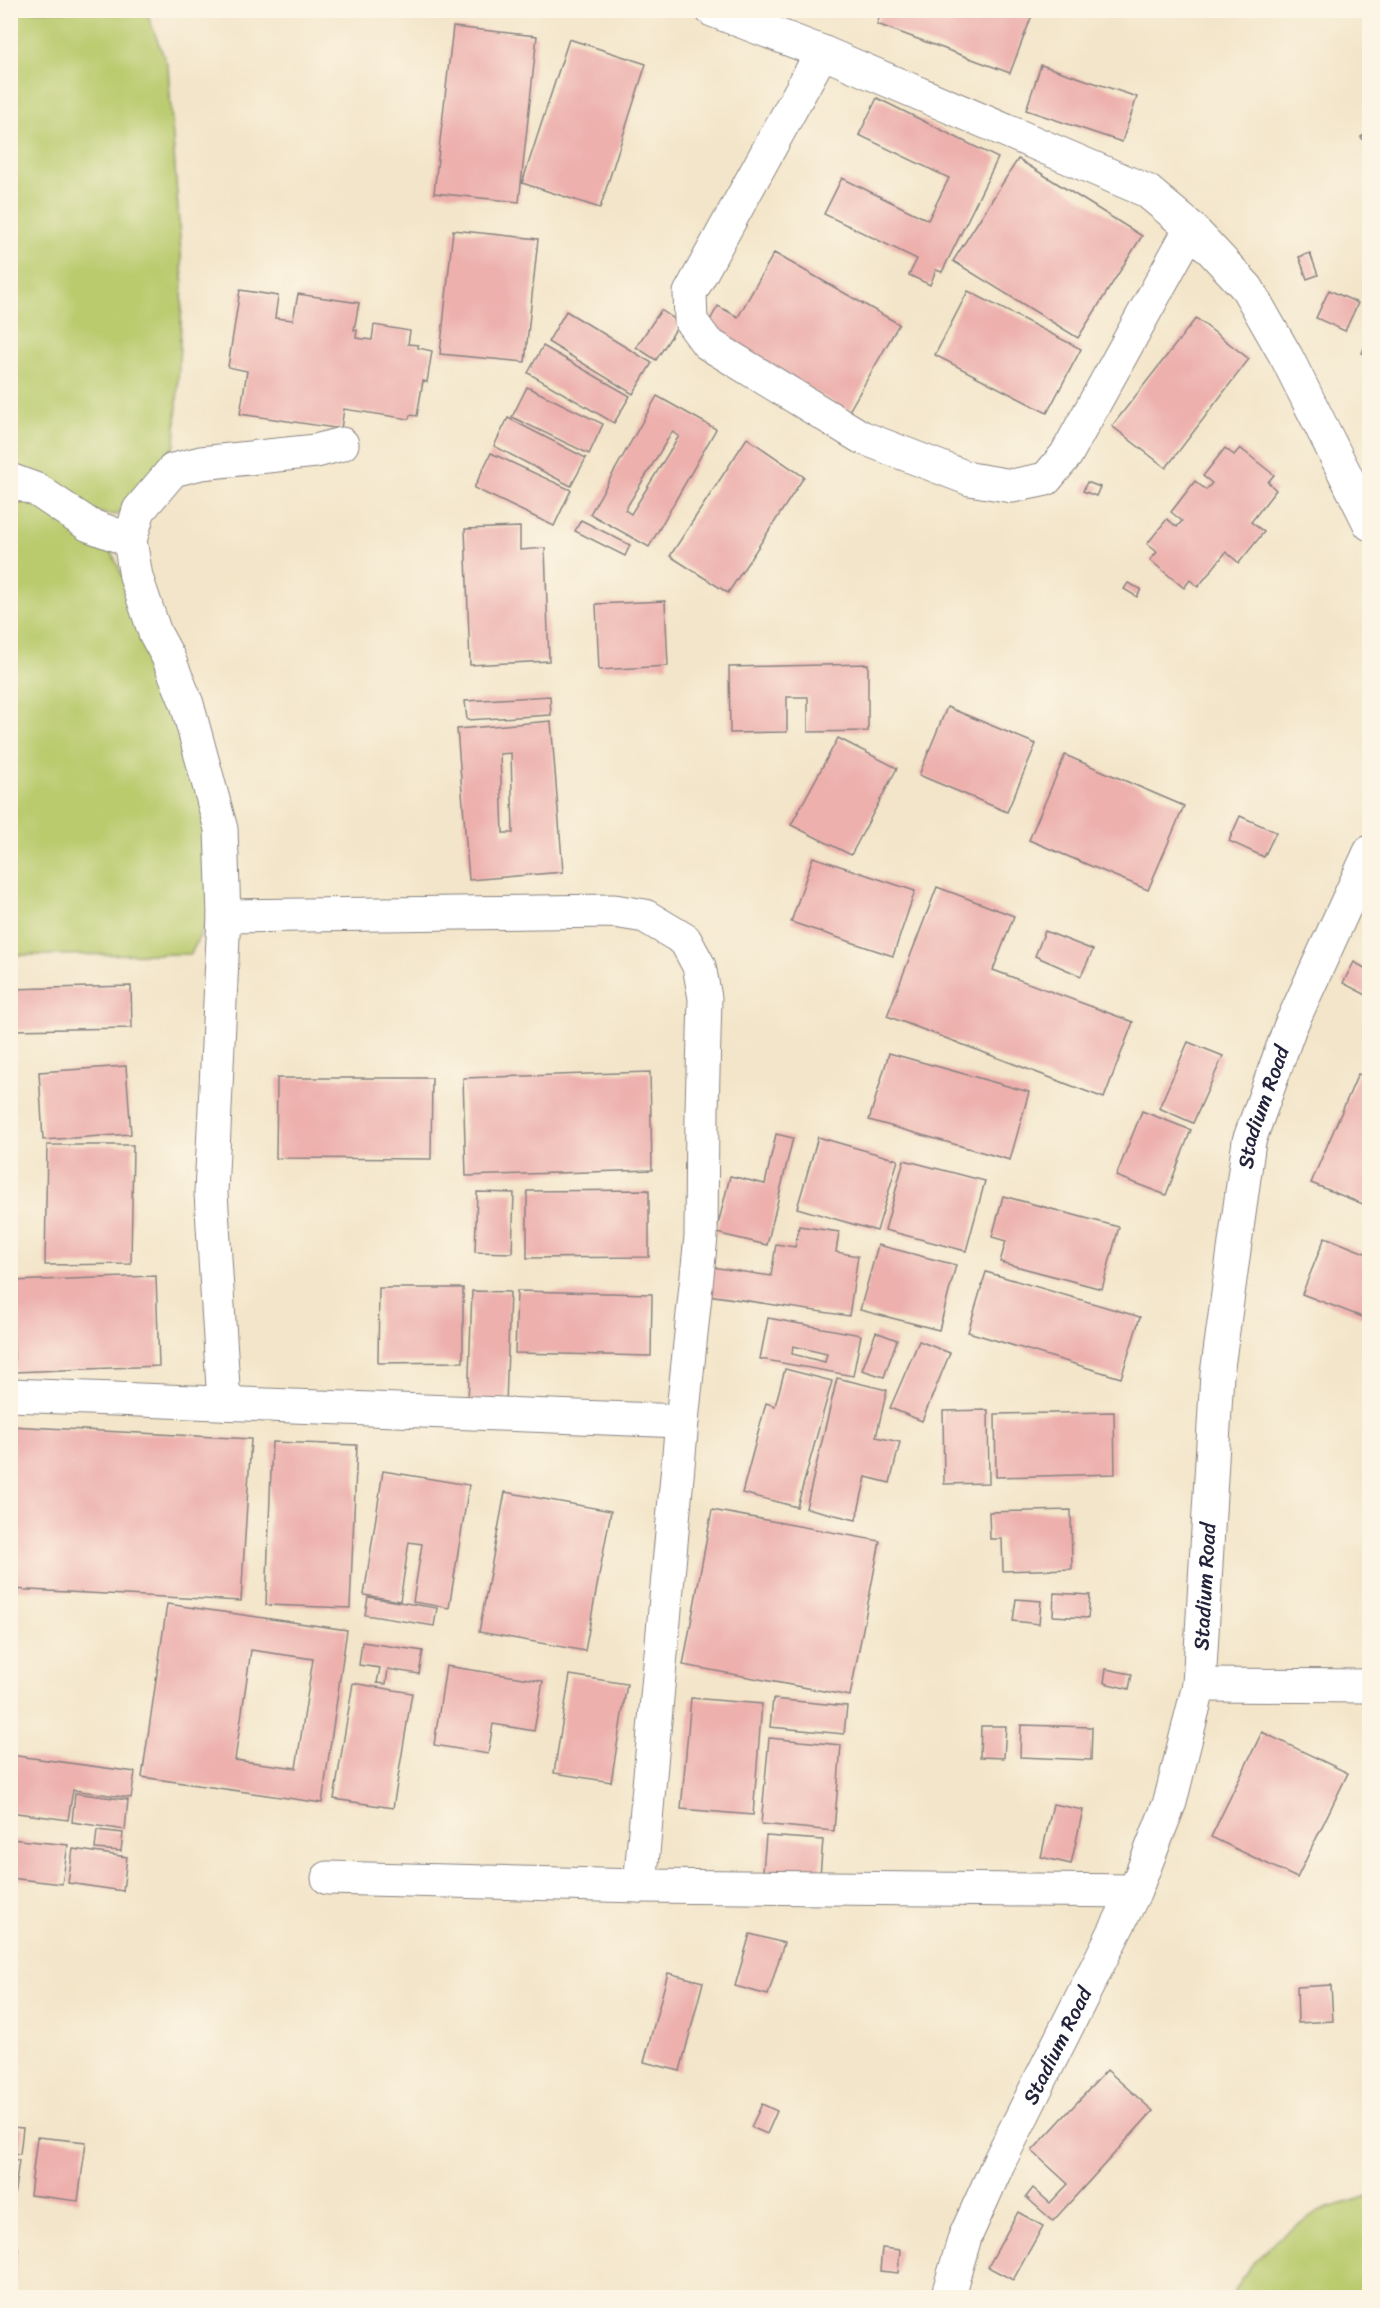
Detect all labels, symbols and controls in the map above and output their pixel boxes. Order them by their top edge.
street label: Stadium Road [1226,1039,1301,1171]
street label: Stadium Road [1182,1520,1227,1651]
street label: Stadium Road [1012,1978,1104,2111]

